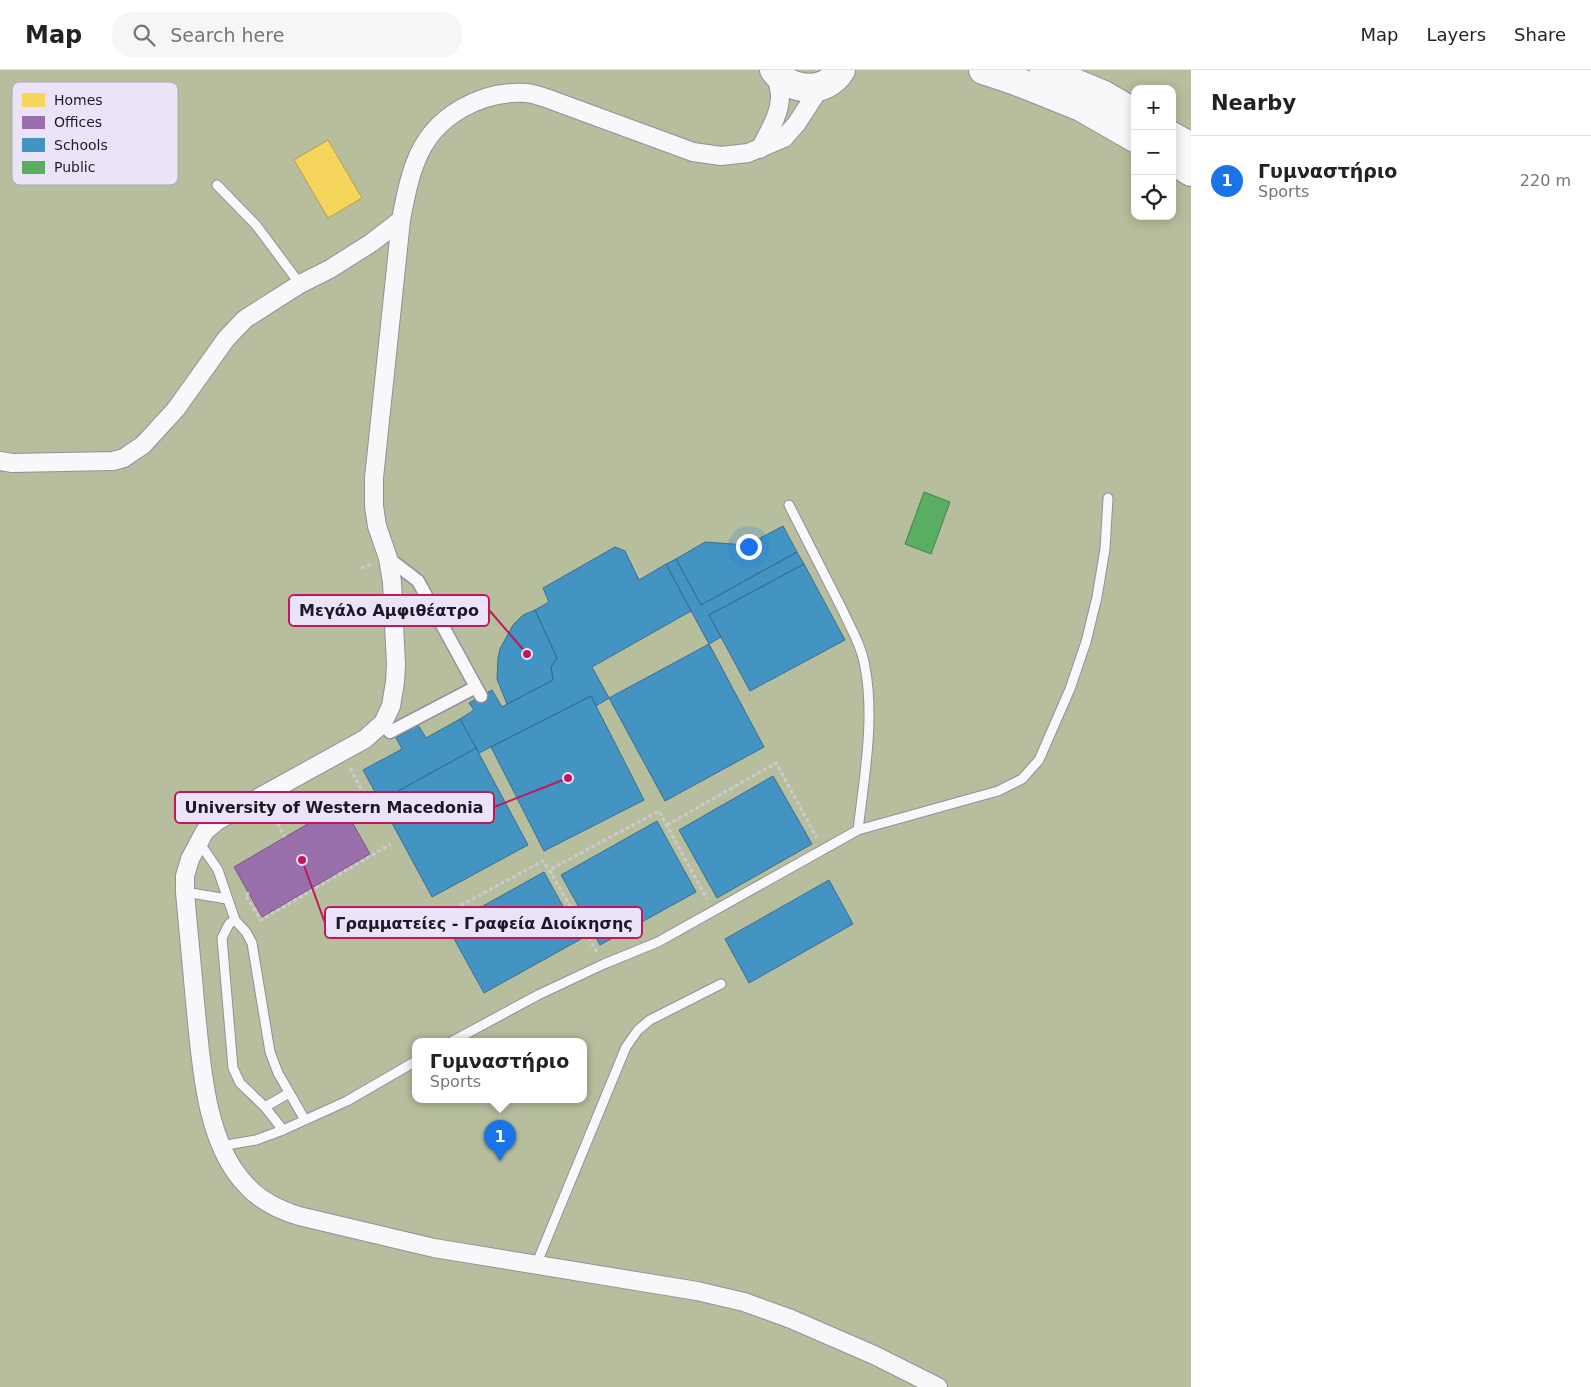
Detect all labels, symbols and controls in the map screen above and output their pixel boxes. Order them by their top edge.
search box [112,12,462,57]
text: Map [25,21,82,49]
icon: search [130,21,158,49]
text: Search here [170,24,284,46]
text: Map [1360,24,1398,45]
text: Layers [1426,24,1486,45]
text: Share [1514,24,1566,45]
legend [12,82,178,185]
map controls [1131,85,1176,220]
button: + [1131,85,1176,130]
text: Nearby [1211,91,1296,115]
text: Homes [54,92,103,108]
text: Offices [54,114,102,130]
button: − [1131,130,1176,175]
text: Schools [54,137,108,153]
text: Public [54,159,95,175]
text: Γυμναστήριο [1258,160,1397,182]
text: 1 [1221,171,1233,190]
text: 220 m [1520,171,1571,190]
button: locate [1131,175,1176,220]
text: Sports [1258,182,1309,201]
your location [736,534,762,560]
callout: Μεγάλο Αμφιθέατρο [289,595,489,626]
text: Μεγάλο Αμφιθέατρο [299,601,479,620]
callout: University of Western Macedonia [175,792,494,823]
text: University of Western Macedonia [184,798,484,817]
callout: Γραμματείες - Γραφεία Διοίκησης [325,907,642,938]
text: Γραμματείες - Γραφεία Διοίκησης [335,914,633,933]
popup [412,1038,587,1103]
text: Γυμναστήριο [430,1050,569,1072]
text: Sports [430,1072,481,1091]
pin: 1 [484,1120,516,1161]

